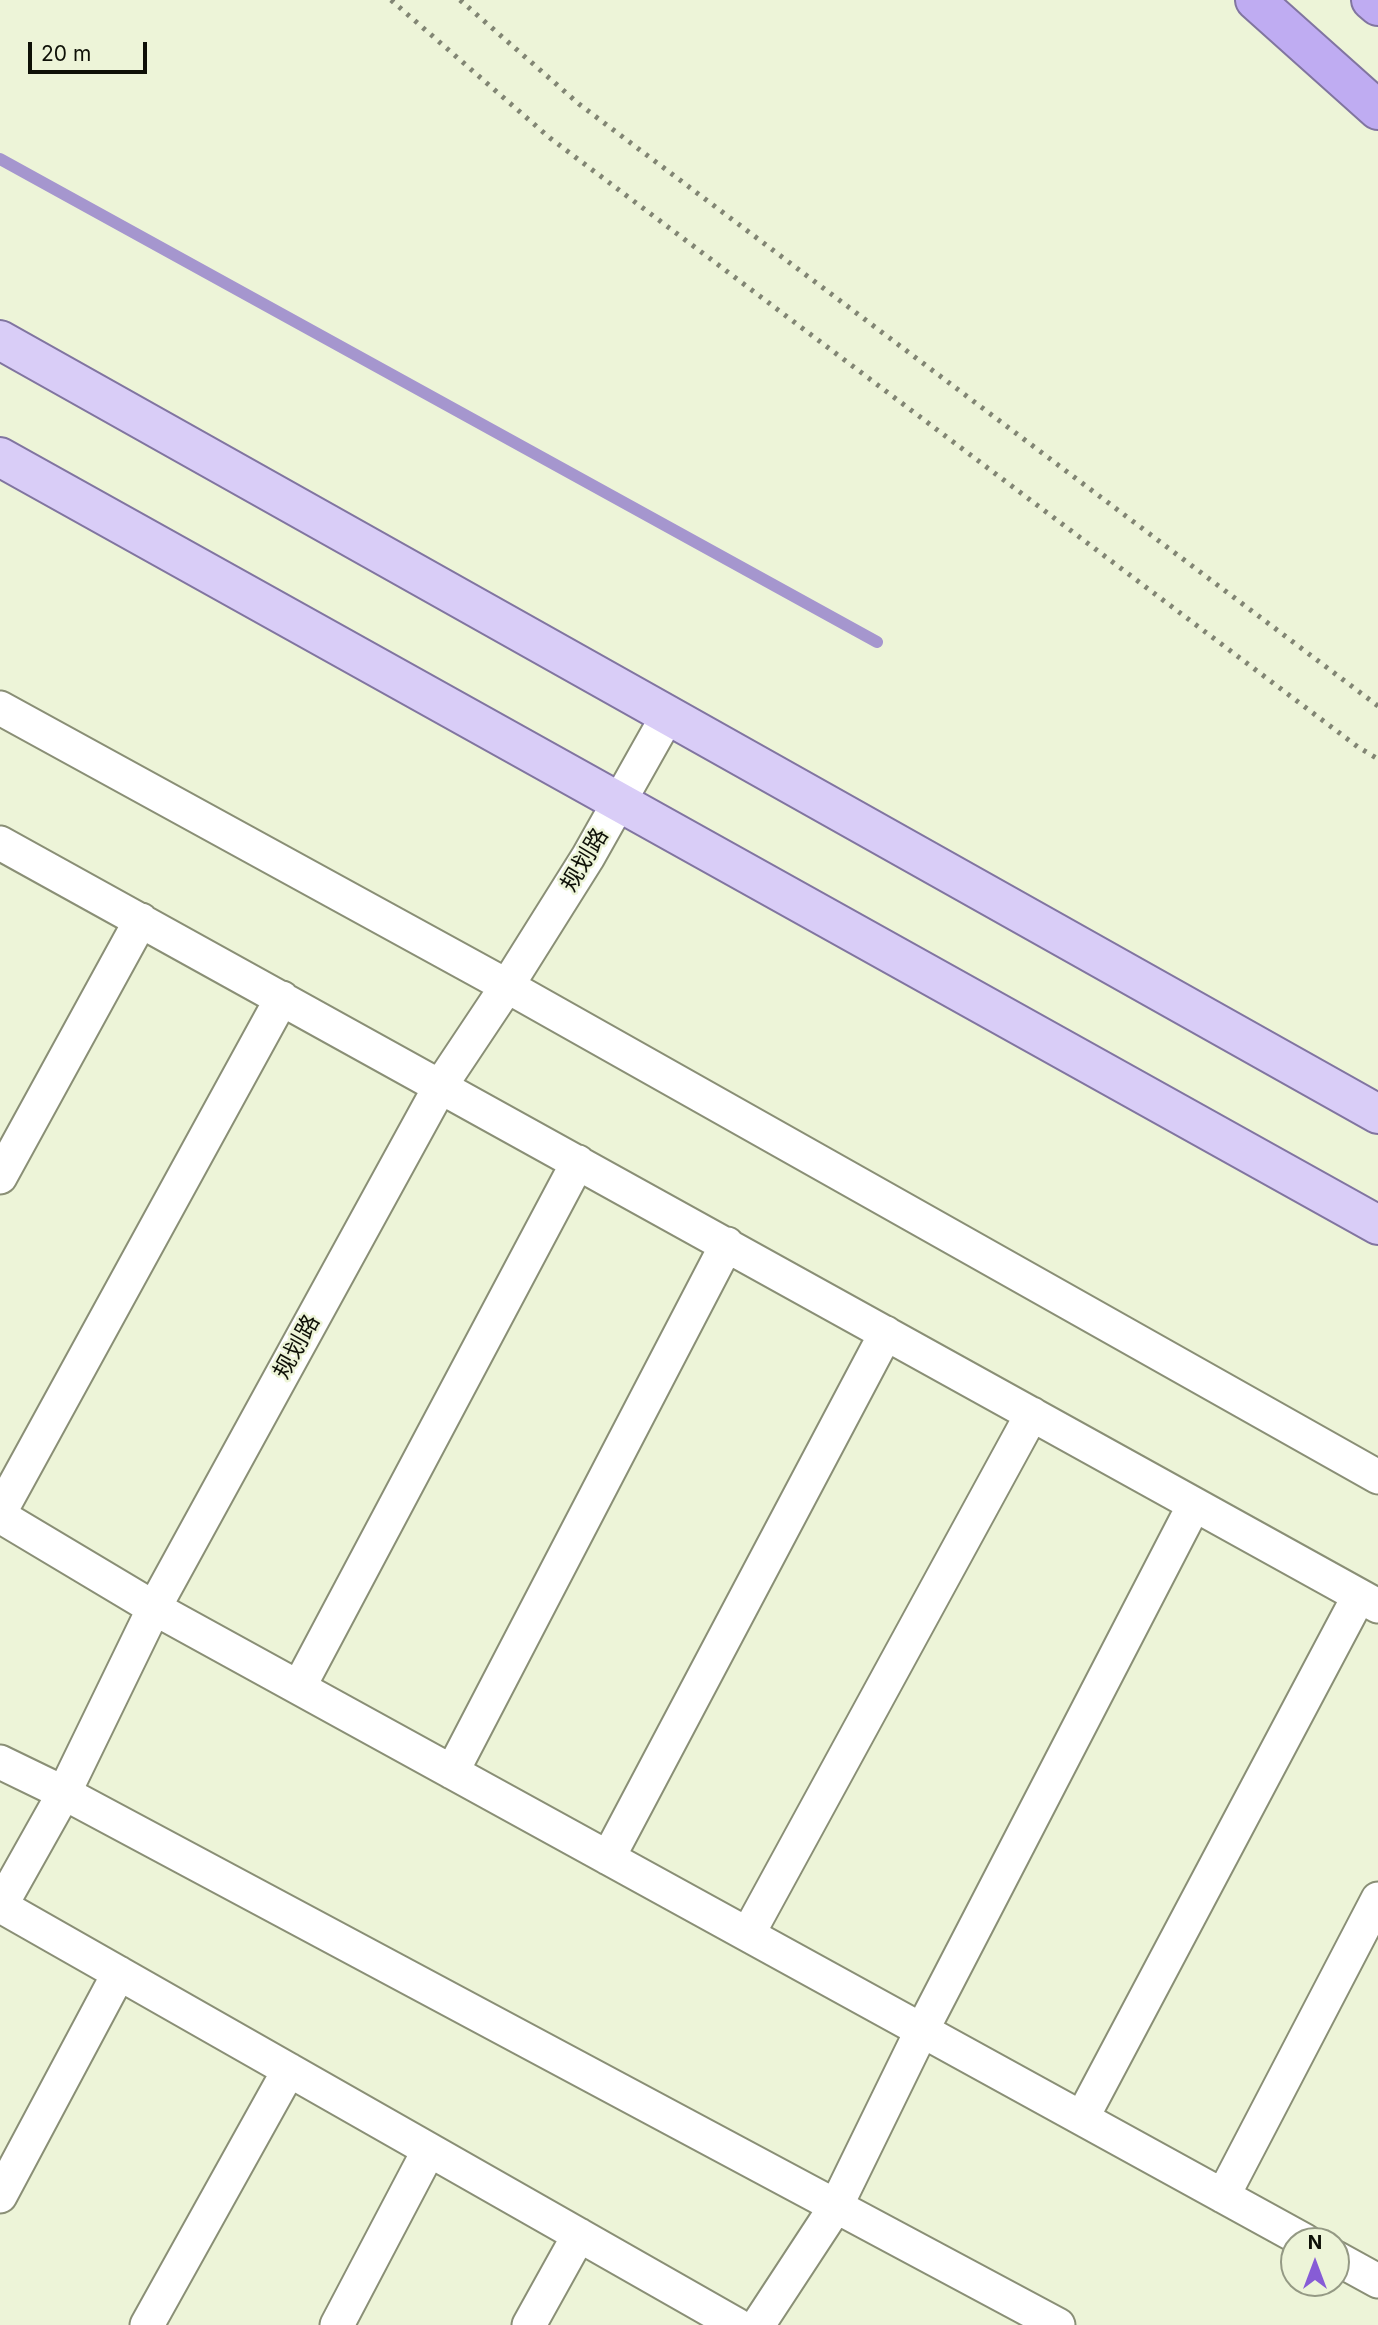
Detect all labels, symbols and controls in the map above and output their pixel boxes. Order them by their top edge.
scale bar [32,28,150,72]
text: 20 m [41,41,91,66]
street label: 规划路 [555,823,615,897]
street label: 规划路 [268,1310,326,1384]
north arrow [1280,2227,1350,2297]
text: N [1308,2231,1322,2254]

